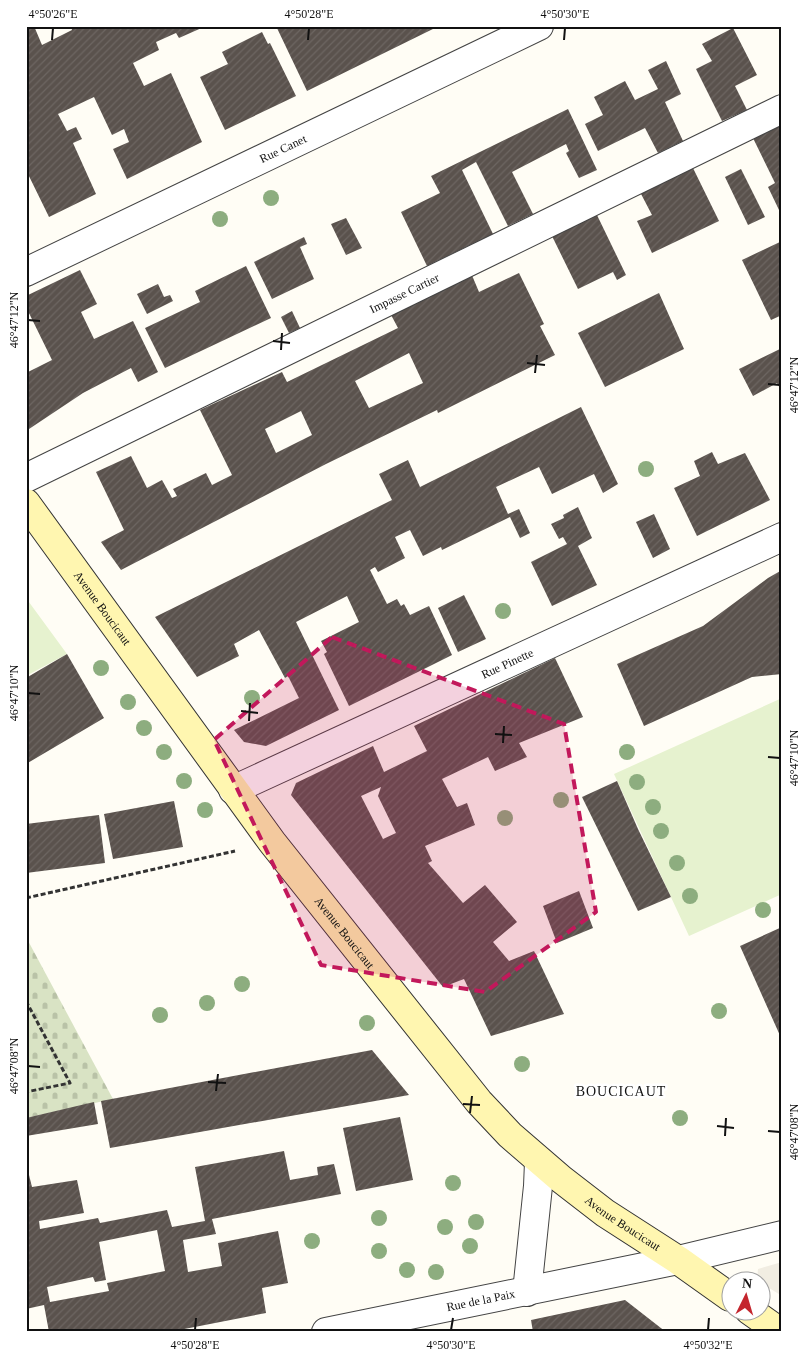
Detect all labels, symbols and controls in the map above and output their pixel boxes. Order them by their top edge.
text: 4°50'26"E [28,7,78,21]
text: 4°50'28"E [284,7,334,21]
text: 4°50'30"E [540,7,590,21]
street label: Rue Canet [257,131,309,166]
street label: Impasse Cartier [367,270,441,316]
text: 46°47'12"N [7,291,21,348]
text: 46°47'12"N [787,356,801,413]
street label: Avenue Boucicaut [71,568,134,649]
street label: Rue Pinette [479,646,536,682]
text: 46°47'10"N [7,664,21,721]
text: 46°47'10"N [787,729,801,786]
street label: Avenue Boucicaut [311,894,378,972]
text: 46°47'08"N [7,1037,21,1094]
district label: BOUCICAUT [576,1084,666,1099]
text: 46°47'08"N [787,1103,801,1160]
street label: Avenue Boucicaut [582,1193,664,1254]
north arrow [720,1270,770,1320]
text: N [741,1276,753,1291]
street label: Rue de la Paix [445,1286,516,1314]
text: 4°50'28"E [170,1338,220,1352]
text: 4°50'30"E [426,1338,476,1352]
text: 4°50'32"E [683,1338,733,1352]

